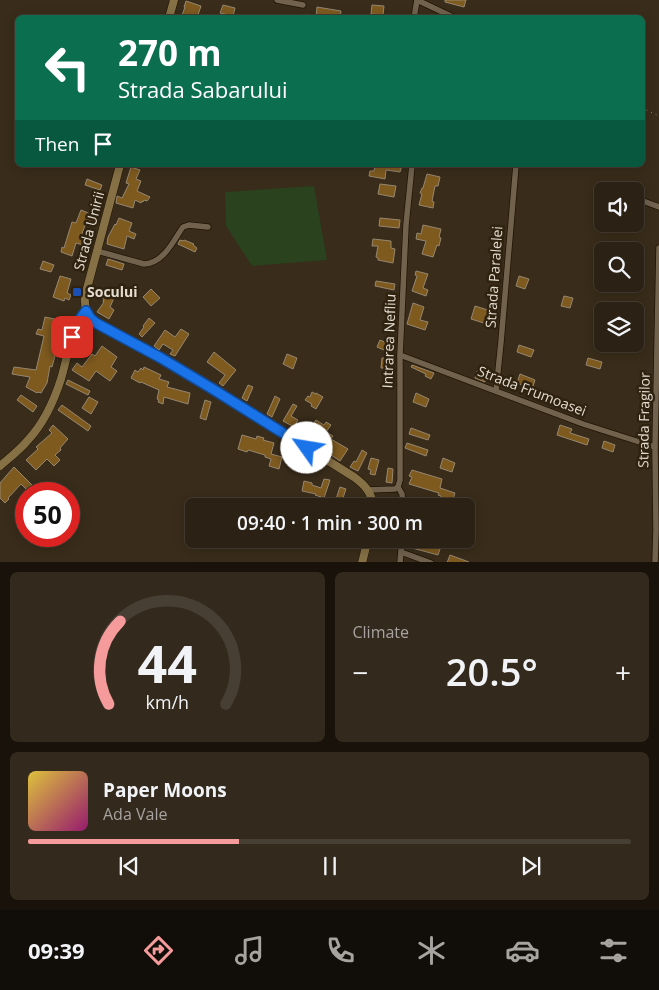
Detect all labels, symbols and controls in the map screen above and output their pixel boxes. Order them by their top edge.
text: 270 m [118,29,222,76]
icon: left [35,35,100,100]
text: Strada Sabarului [118,74,288,104]
icon: arrive [89,130,117,158]
text: Then [35,131,79,157]
map controls [594,182,644,352]
button: sound [594,182,644,232]
street label: Strada Unirii [69,189,108,273]
street label: Strada Paralelei [480,225,507,329]
button: search [594,242,644,292]
place label: Socului [87,282,138,301]
marker: Socului [71,286,83,298]
street label: Intrarea Nefliu [377,293,400,389]
button: layers [594,302,644,352]
pin [51,316,93,358]
icon: arrive [58,323,86,351]
street label: Strada Frumoasei [475,361,589,420]
street label: Strada Fragilor [633,372,654,468]
position arrow [280,421,332,473]
speed limit sign: 50 [15,482,80,547]
text: 09:40 · 1 min · 300 m [237,510,423,536]
text: Climate [353,621,409,643]
text: 44 [138,627,197,698]
text: 20.5° [446,645,538,697]
text: − [353,653,369,691]
text: + [615,653,631,691]
text: km/h [146,690,189,714]
text: Paper Moons [103,777,227,803]
text: Ada Vale [103,803,167,825]
icon: previous [115,852,143,880]
icon: pause [316,852,344,880]
icon: next [517,852,545,880]
icon: directions [141,933,176,968]
icon: music [232,933,267,968]
icon: phone [323,933,358,968]
icon: climate [414,933,449,968]
icon: car [505,933,540,968]
icon: filters [596,933,631,968]
text: 09:39 [28,935,85,965]

